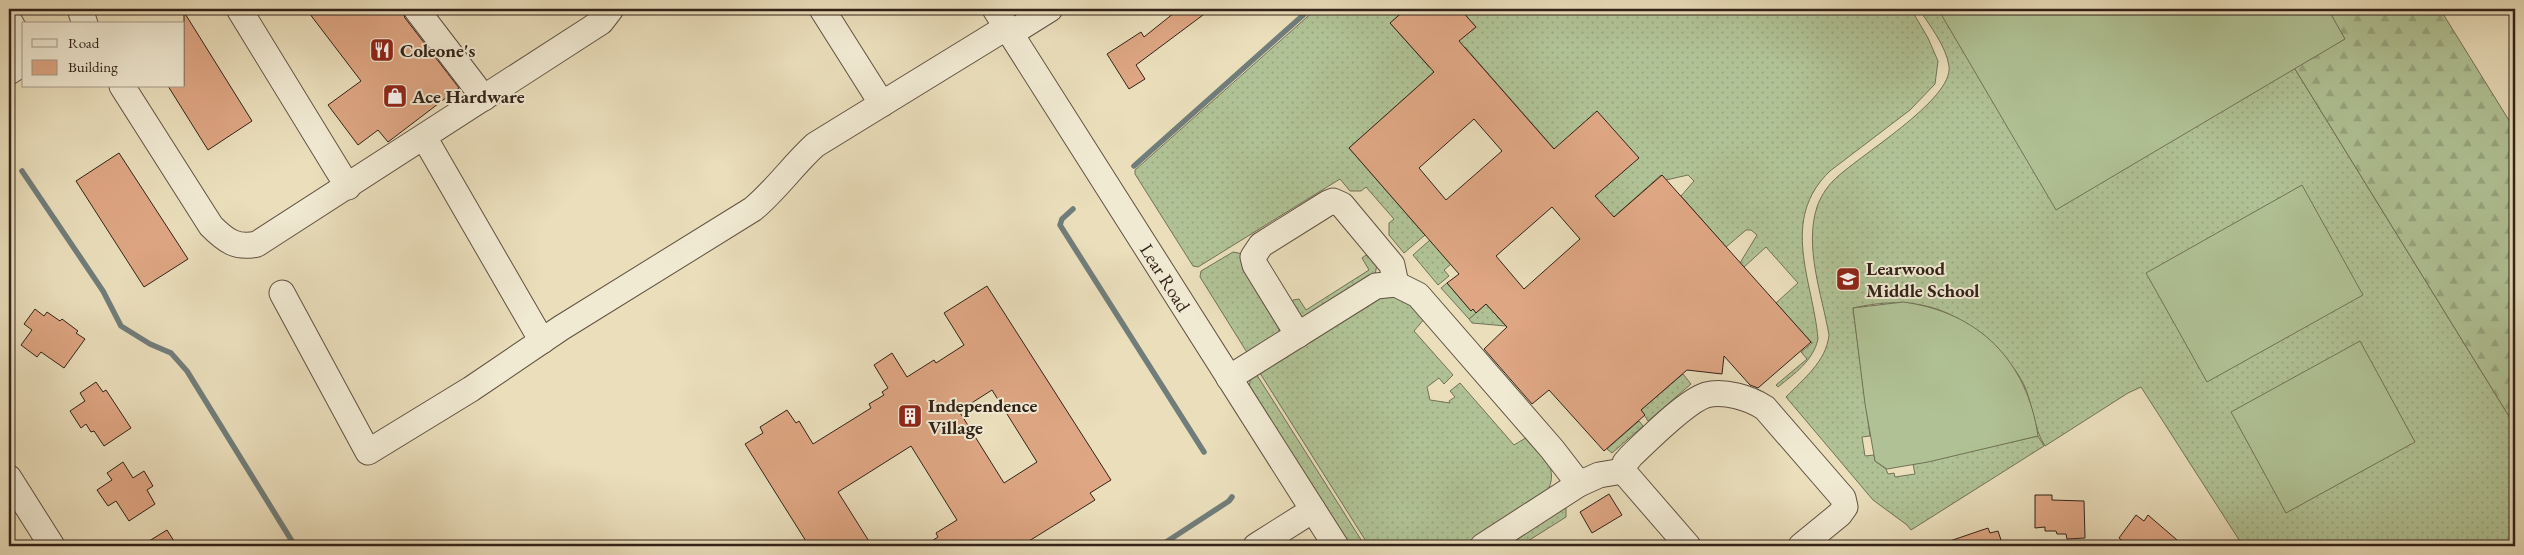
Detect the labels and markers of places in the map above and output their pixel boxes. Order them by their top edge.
restaurant icon: Coleone's [369,37,395,63]
place label: Coleone's [400,38,475,63]
shop icon: Ace Hardware [382,83,408,109]
place label: Ace Hardware [411,84,525,109]
place label: Learwood Middle School [1866,256,1980,303]
school or university icon: Learwood Middle School [1835,266,1861,292]
place label: Independence Village [928,393,1038,440]
building icon: Independence Village [897,403,923,429]

